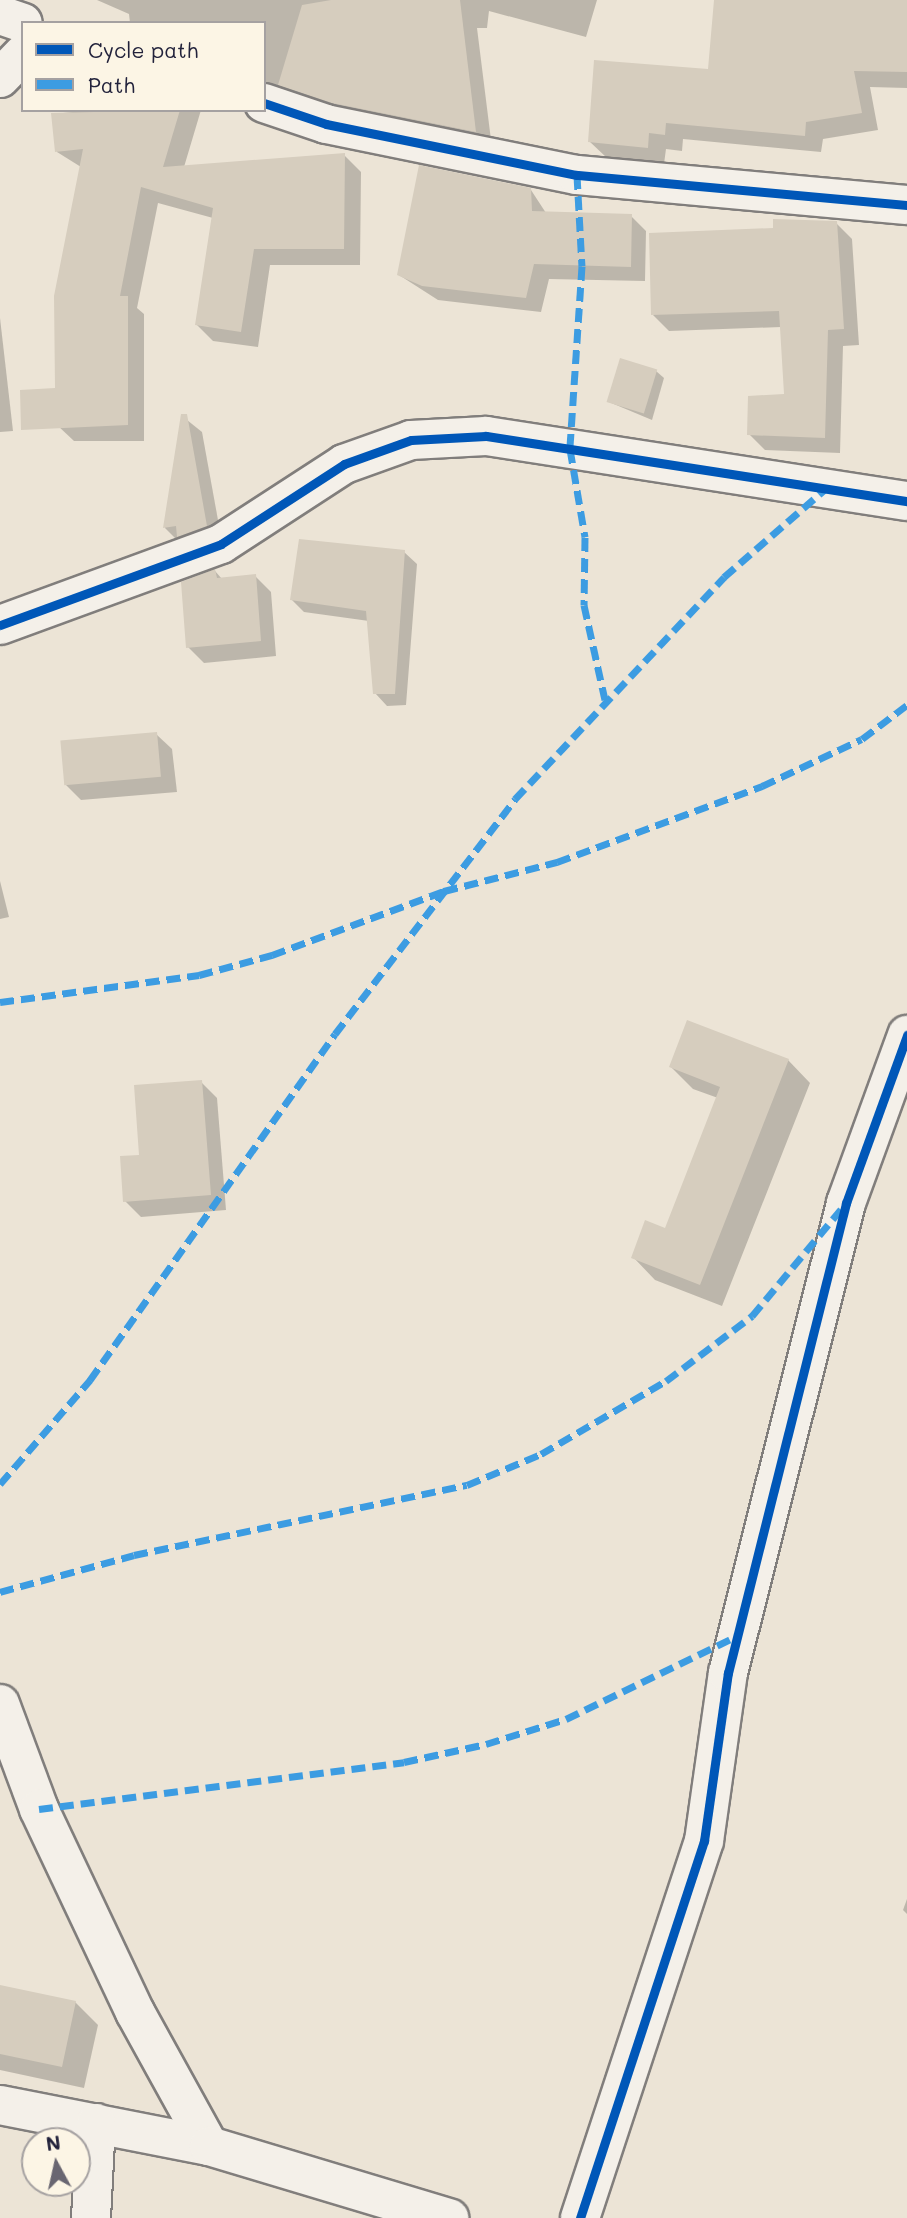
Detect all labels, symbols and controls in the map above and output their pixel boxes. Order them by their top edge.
legend [21,21,266,112]
text: Cycle path [88,36,198,63]
text: Path [88,71,135,98]
north arrow [21,2127,91,2197]
text: N [44,2129,62,2156]

